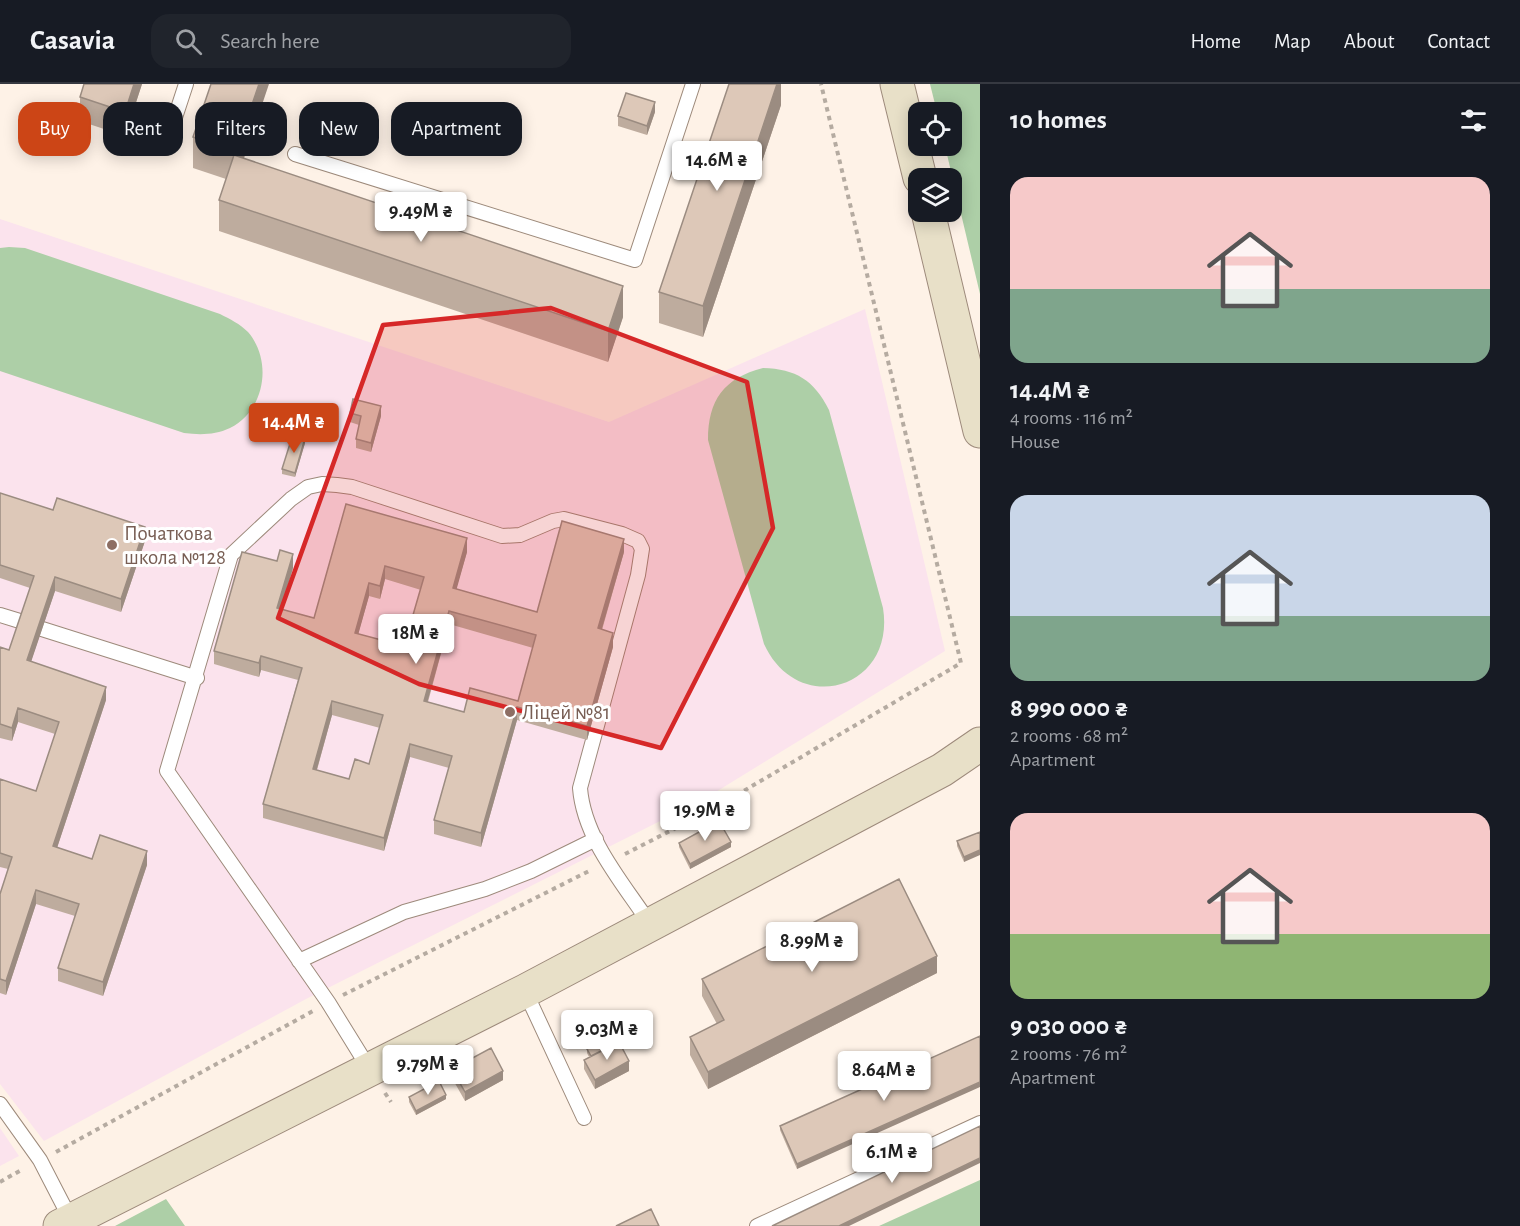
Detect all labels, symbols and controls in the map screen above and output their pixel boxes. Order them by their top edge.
search box [151,14,571,68]
icon: search [172,25,205,58]
text: Casavia [30,27,115,55]
text: Search here [220,30,320,52]
text: Home [1190,31,1241,52]
text: Map [1274,31,1311,52]
text: About [1344,31,1394,52]
text: Contact [1427,31,1490,52]
chip: Buy [18,102,91,156]
chip: Rent [103,102,183,156]
chip: Filters [195,102,287,156]
chip: New [299,102,379,156]
chip: Apartment [391,102,522,156]
map controls [908,102,962,222]
button: locate [908,102,962,156]
icon: filters [1457,104,1490,137]
text: 10 homes [1010,107,1107,133]
pin: 14.6M ₴ [662,141,772,192]
text: 14.6M ₴ [686,150,748,170]
button: layers [908,168,962,222]
pin: 9.49M ₴ [366,192,476,243]
text: 9.49M ₴ [389,201,453,221]
icon: home [1196,216,1304,324]
text: 14.4M ₴ [1010,377,1091,403]
pin: 14.4M ₴ [239,403,349,454]
text: 4 rooms · 116 m² [1010,408,1133,428]
text: 14.4M ₴ [263,412,325,432]
text: House [1010,432,1060,452]
place label: Початкова школа №128 [124,523,226,568]
icon: home [1196,534,1304,642]
marker: Початкова школа №128 [105,538,119,552]
pin: 18M ₴ [374,614,458,665]
text: 18M ₴ [392,623,440,643]
text: 8 990 000 ₴ [1010,695,1129,721]
place label: Ліцей №81 [522,702,610,723]
marker: Ліцей №81 [503,705,517,719]
text: 2 rooms · 68 m² [1010,726,1128,746]
text: Apartment [1010,750,1095,770]
pin: 19.9M ₴ [650,791,760,842]
text: 19.9M ₴ [674,800,736,820]
icon: home [1196,852,1304,960]
pin: 8.99M ₴ [757,922,867,973]
text: 8.99M ₴ [780,931,844,951]
pin: 9.03M ₴ [552,1010,662,1061]
text: 9 030 000 ₴ [1010,1013,1128,1039]
text: 9.03M ₴ [575,1019,639,1039]
text: 2 rooms · 76 m² [1010,1044,1127,1064]
pin: 9.79M ₴ [373,1045,483,1096]
pin: 8.64M ₴ [829,1051,939,1102]
text: 9.79M ₴ [396,1054,460,1074]
text: 8.64M ₴ [852,1060,916,1080]
text: Apartment [1010,1068,1095,1088]
pin: 6.1M ₴ [843,1133,941,1184]
text: 6.1M ₴ [866,1142,918,1162]

